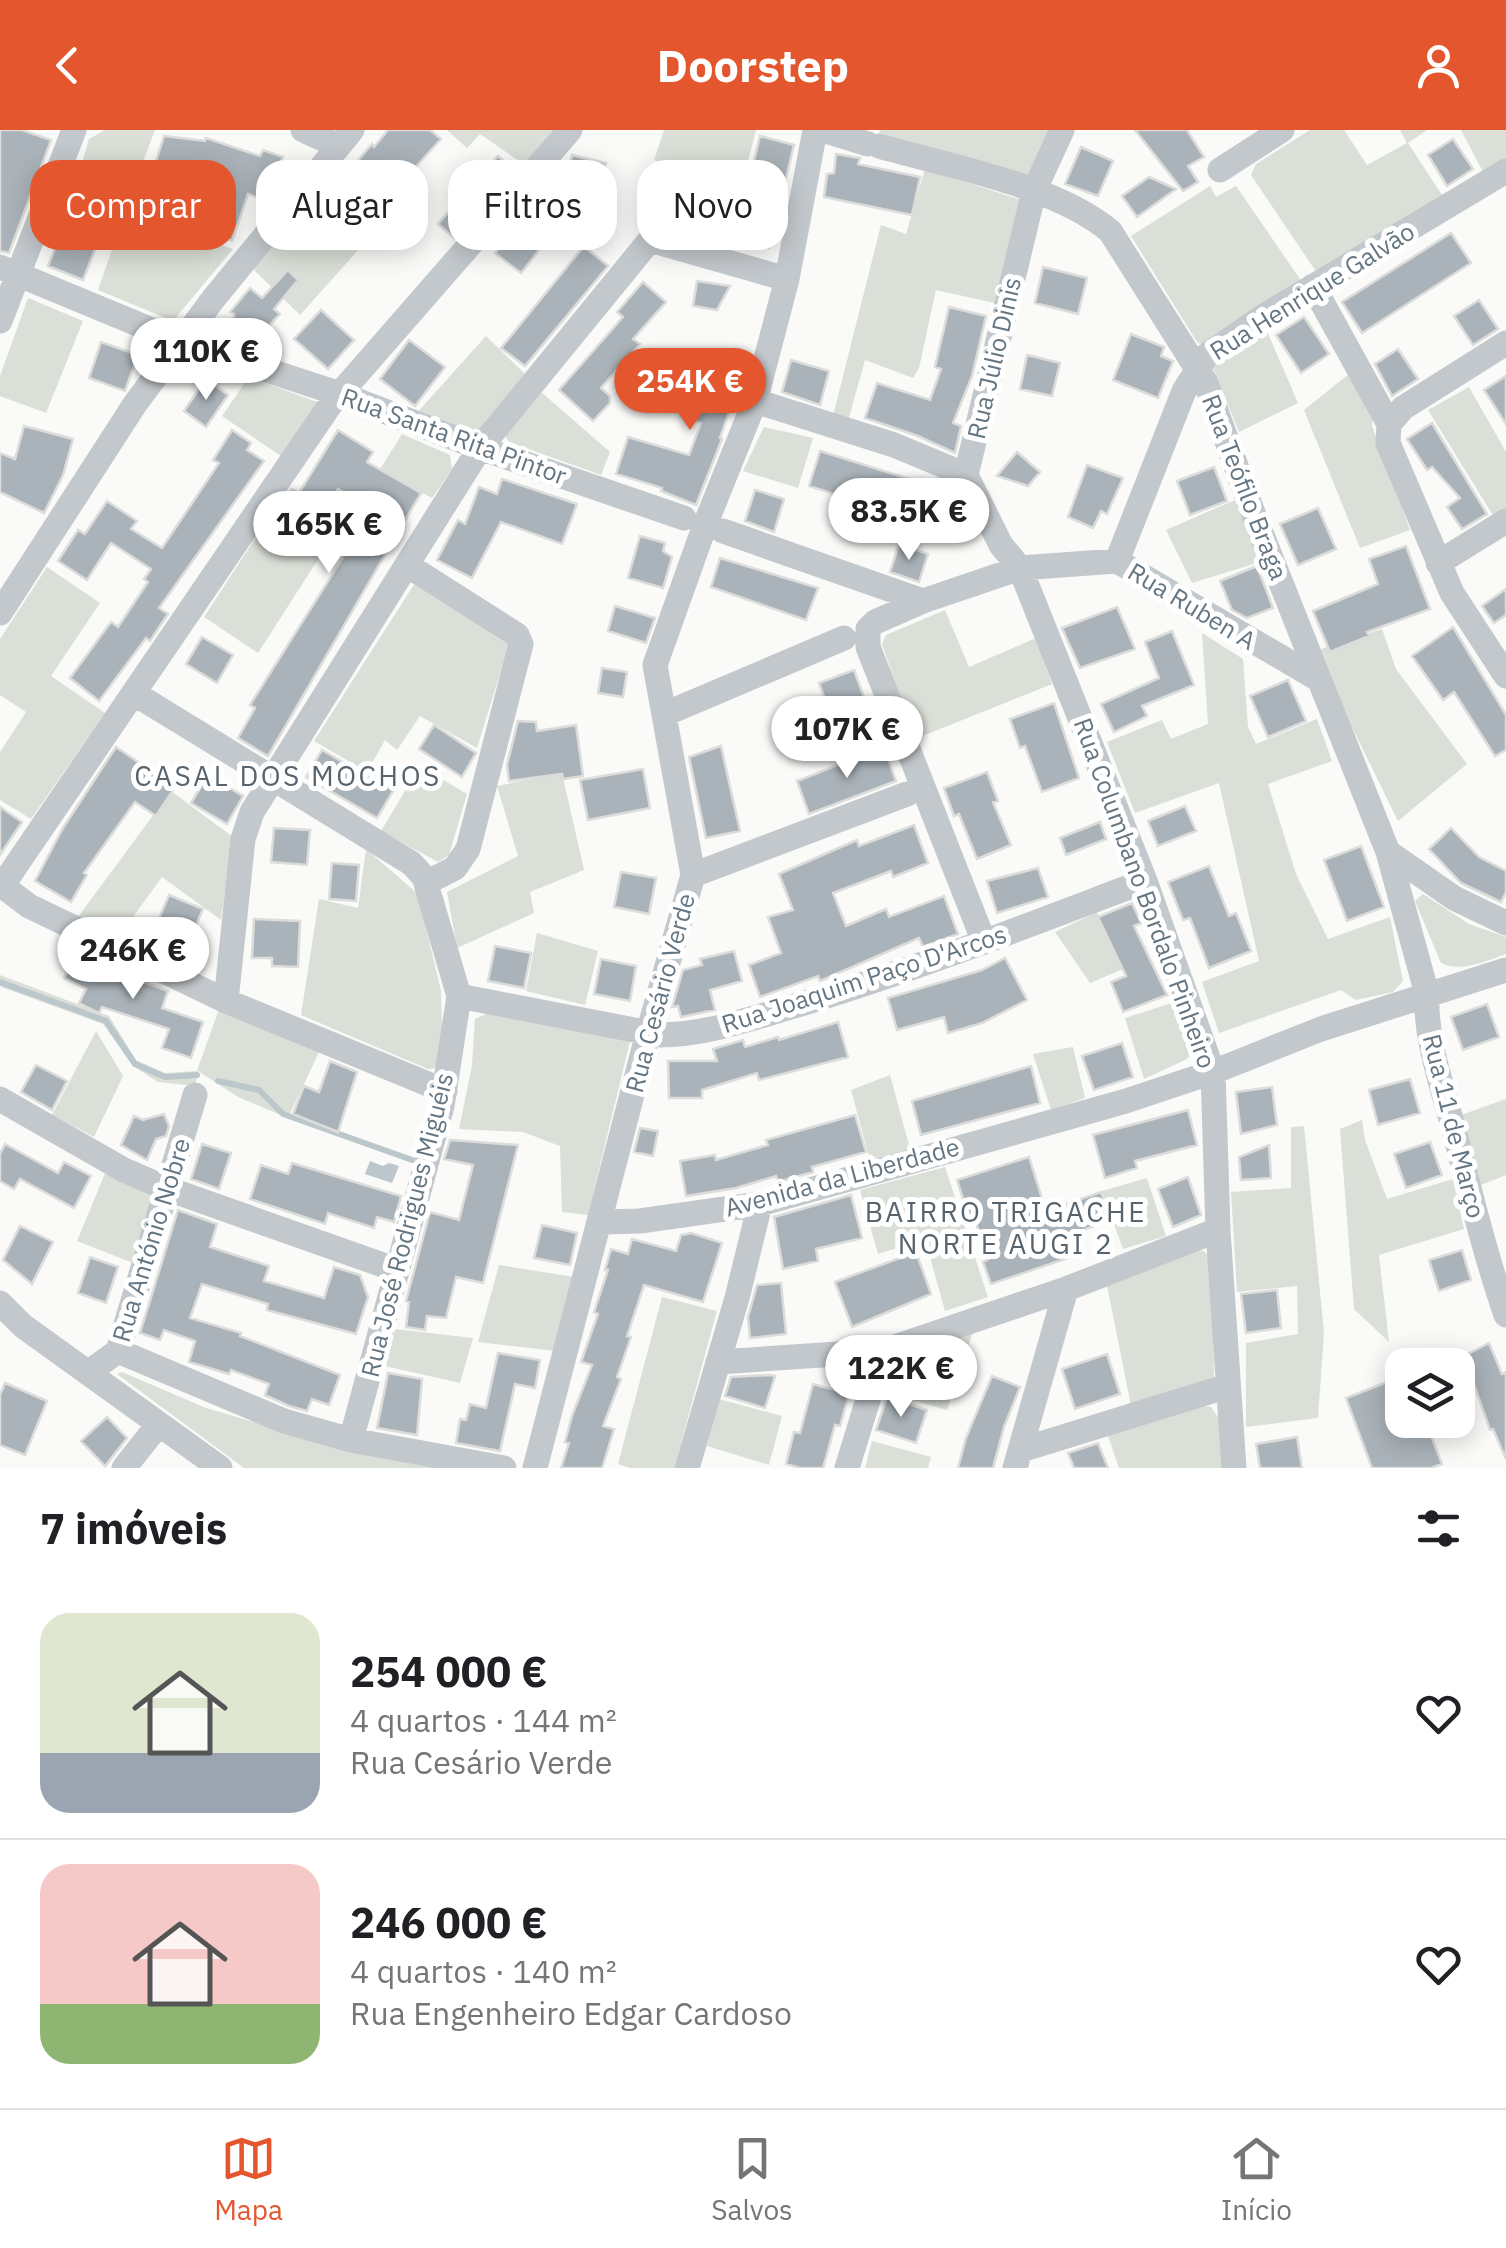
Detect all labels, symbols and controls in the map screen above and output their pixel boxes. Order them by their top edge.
text: Doorstep [657,36,849,94]
icon: back [40,38,95,93]
icon: person [1411,38,1466,93]
chip: Comprar [30,160,236,250]
chip: Alugar [256,160,428,250]
chip: Filtros [448,160,617,250]
chip: Novo [637,160,788,250]
street label: Rua Henrique Galvão [1203,214,1420,367]
street label: Rua Júlio Dinis [959,274,1028,442]
pin: 110K € [125,318,287,403]
text: 110K € [152,329,260,371]
pin: 254K € [609,348,771,433]
text: 254K € [636,359,744,401]
street label: Rua Santa Rita Pintor [337,379,571,492]
street label: Rua Teófilo Braga [1195,390,1296,584]
pin: 83.5K € [817,478,1001,563]
text: 83.5K € [850,489,968,531]
pin: 165K € [248,491,410,576]
text: 165K € [275,502,383,544]
street label: Rua Ruben A [1122,554,1262,657]
pin: 107K € [766,696,928,781]
text: 107K € [793,707,901,749]
street label: Rua Columbano Bordalo Pinheiro [1067,713,1224,1073]
district label: CASAL DOS MOCHOS [134,757,442,794]
street label: Rua Cesário Verde [617,890,702,1096]
pin: 246K € [52,917,214,1002]
street label: Rua Joaquim Paço D'Arcos [717,917,1011,1040]
text: 246K € [79,928,187,970]
street label: Rua 11 de Março [1416,1030,1493,1221]
street label: Rua José Rodrigues Miguéis [353,1069,460,1381]
street label: Avenida da Liberdade [721,1129,963,1224]
street label: Rua António Nobre [104,1134,197,1346]
district label: BAIRRO TRIGACHE NORTE AUGI 2 [865,1193,1147,1262]
pin: 122K € [820,1335,982,1420]
text: 122K € [847,1346,955,1388]
map controls [1385,1348,1475,1438]
button: layers [1385,1348,1475,1438]
text: 7 imóveis [40,1501,227,1556]
icon: filters [1411,1501,1466,1556]
text: 254 000 € [350,1644,547,1699]
icon: home [120,1653,240,1773]
icon: heart [1411,1686,1466,1741]
text: 4 quartos · 144 m² [350,1699,617,1741]
text: Rua Cesário Verde [350,1741,612,1783]
text: 246 000 € [350,1895,547,1950]
icon: home [120,1904,240,2024]
icon: heart [1411,1937,1466,1992]
text: 4 quartos · 140 m² [350,1950,617,1992]
text: Rua Engenheiro Edgar Cardoso [350,1992,792,2034]
tab: Mapa [214,2131,283,2228]
tab: Salvos [711,2131,793,2228]
tab: Início [1221,2131,1292,2228]

